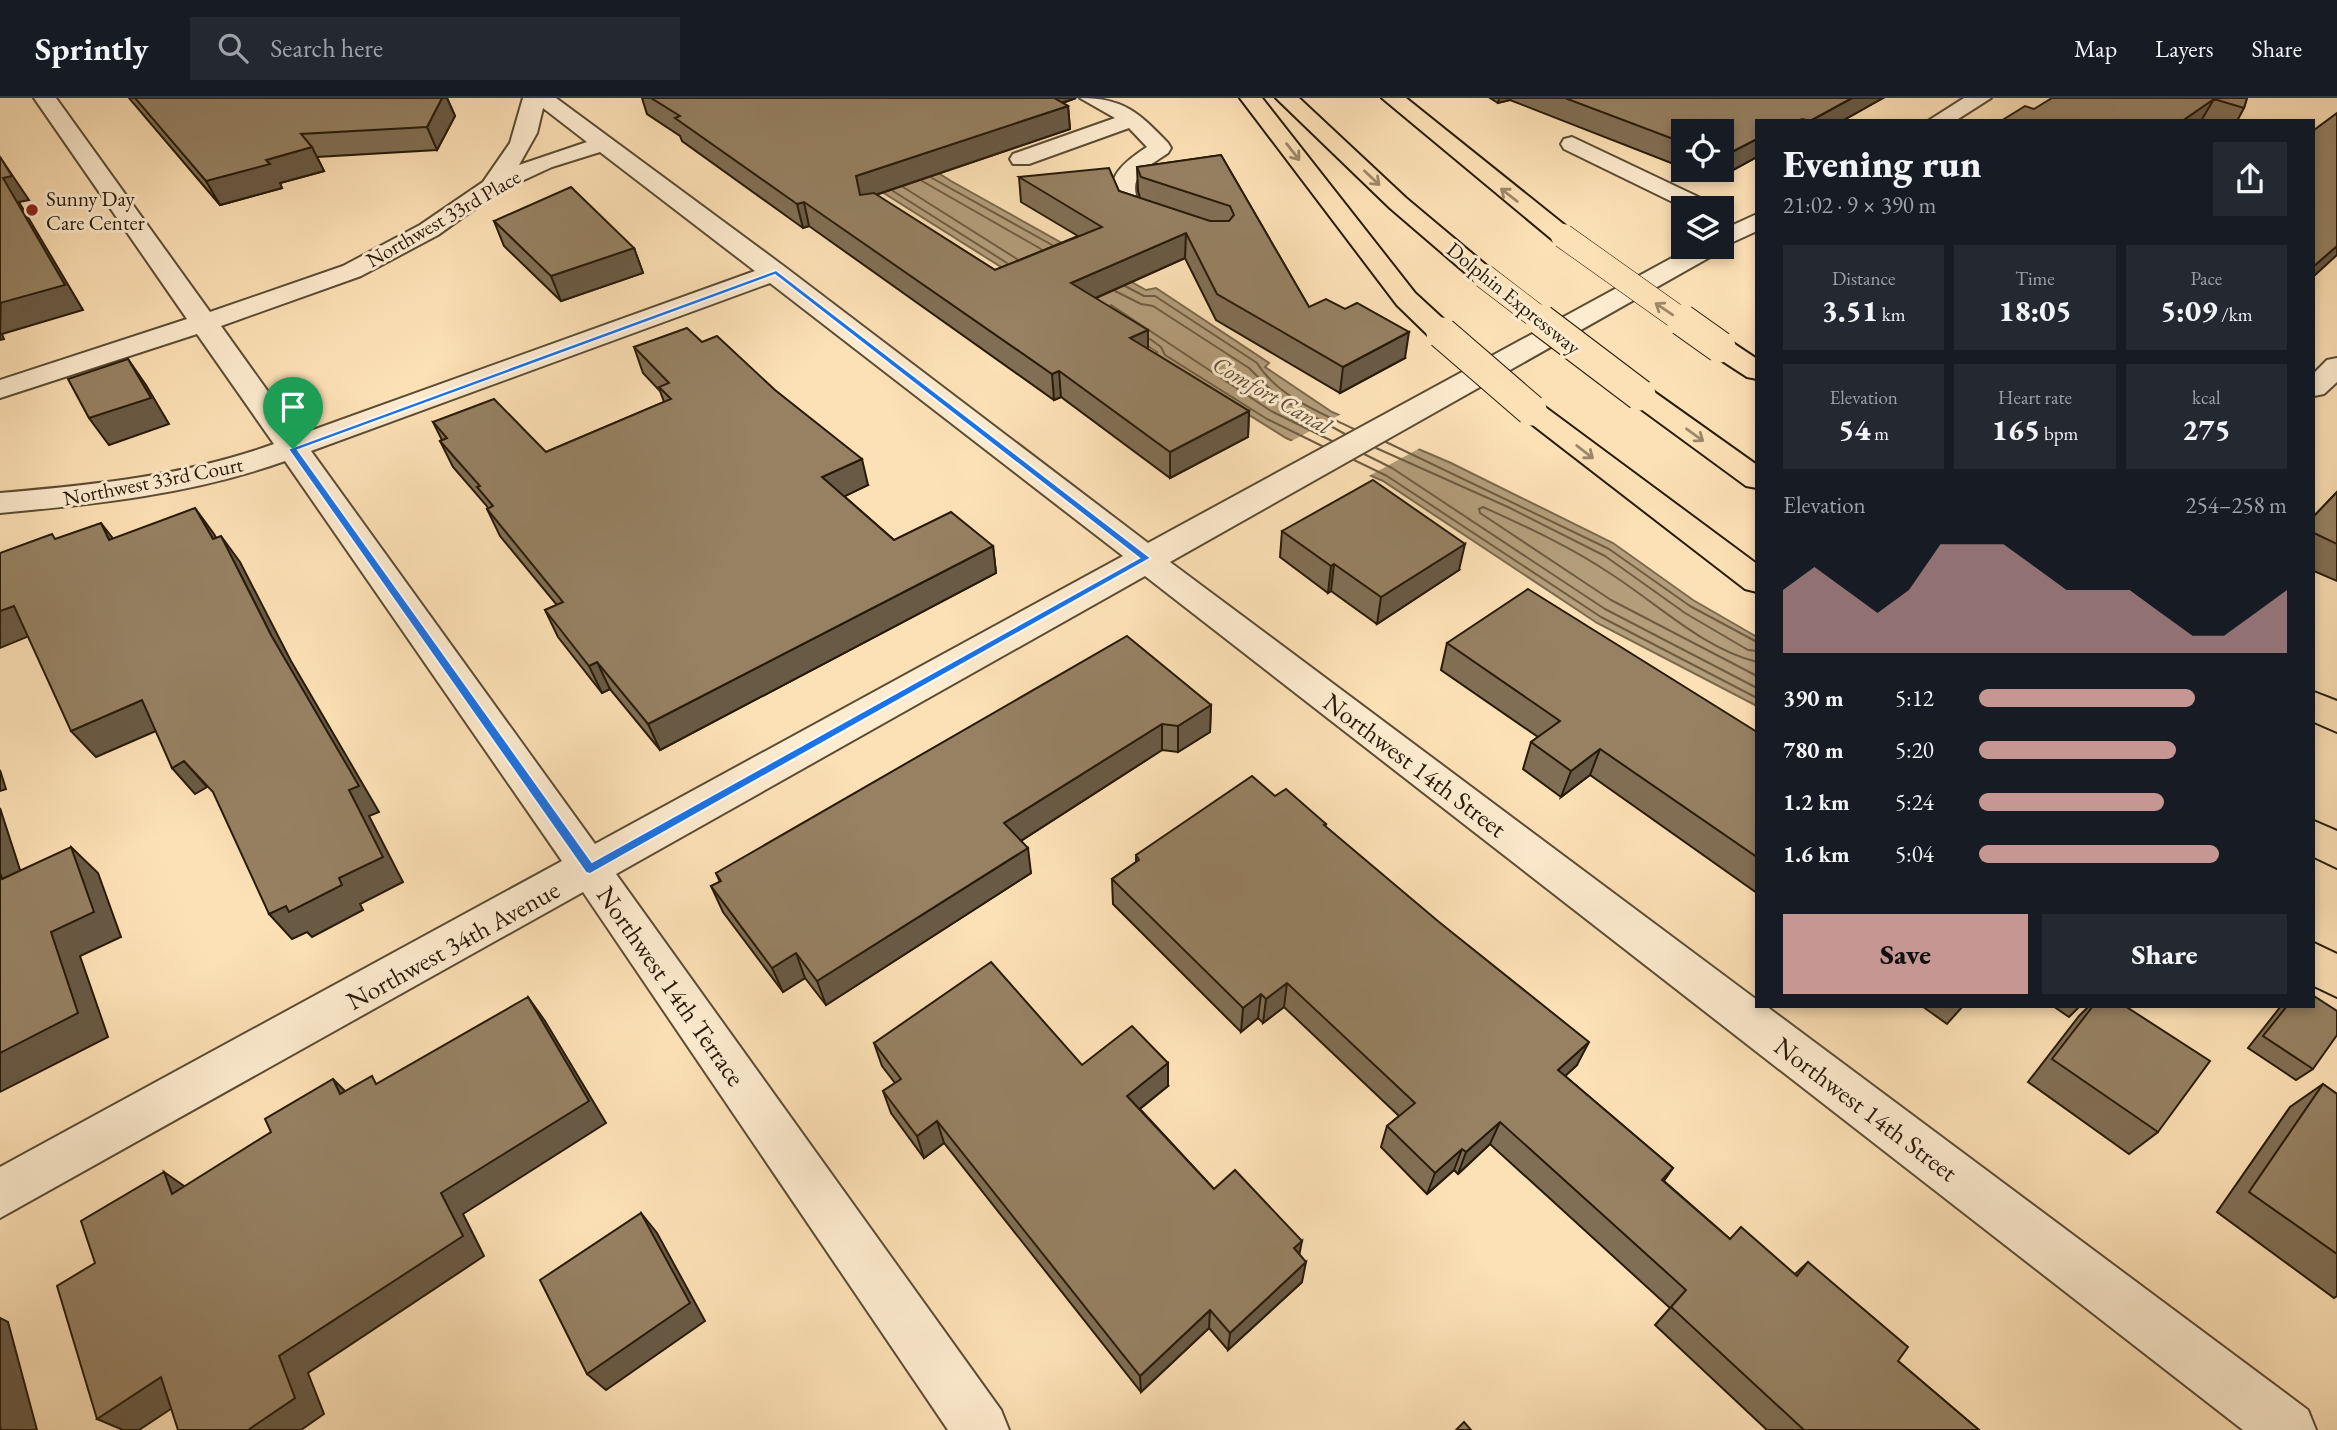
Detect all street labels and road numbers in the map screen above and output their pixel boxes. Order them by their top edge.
street label: Northwest 33rd Place [361,163,525,273]
street label: Dolphin Expressway [1441,236,1587,361]
street label: Northwest 33rd Court [61,450,246,512]
street label: Northwest 14th Street [1317,685,1513,845]
street label: Northwest 34th Avenue [340,872,566,1018]
street label: Northwest 14th Terrace [589,879,753,1093]
street label: Northwest 14th Street [1768,1029,1964,1189]

